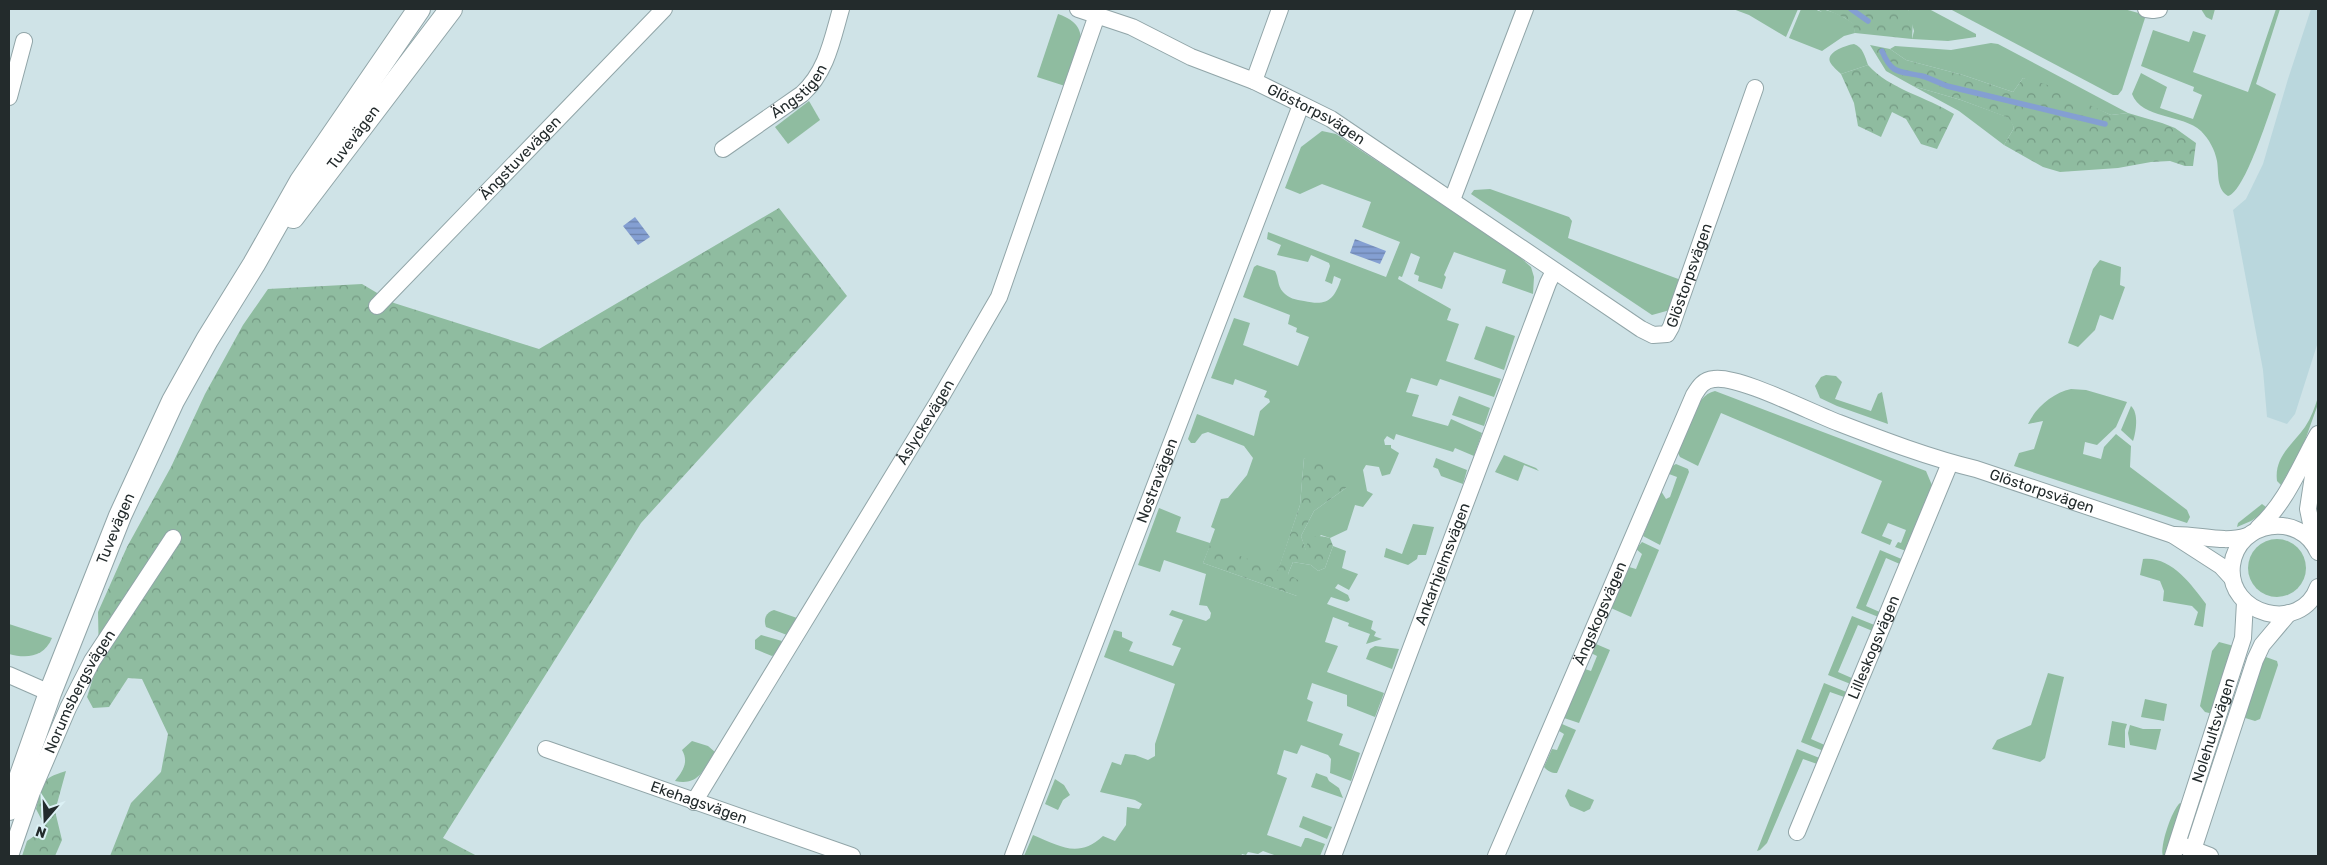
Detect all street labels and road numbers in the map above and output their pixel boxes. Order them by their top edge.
street label: Ängstigen [767,61,831,122]
street label: Glöstorpsvägen [1264,80,1369,149]
street label: Tuvevägen [323,102,383,173]
street label: Ängstuvevägen [476,112,565,204]
street label: Glöstorpsvägen [1662,221,1716,330]
street label: Åslyckevägen [893,376,958,468]
street label: Nostravägen [1133,436,1181,525]
street label: Glöstorpsvägen [1987,465,2097,517]
street label: Tuvevägen [93,490,138,567]
street label: Ankarhjelmsvägen [1411,500,1474,628]
street label: Ängskogsvägen [1570,559,1630,668]
street label: Lilleskogsvägen [1844,593,1903,702]
street label: Norumsbergsvägen [41,626,119,756]
street label: Nolehultsvägen [2188,676,2239,785]
street label: Ekehagsvägen [648,777,750,828]

